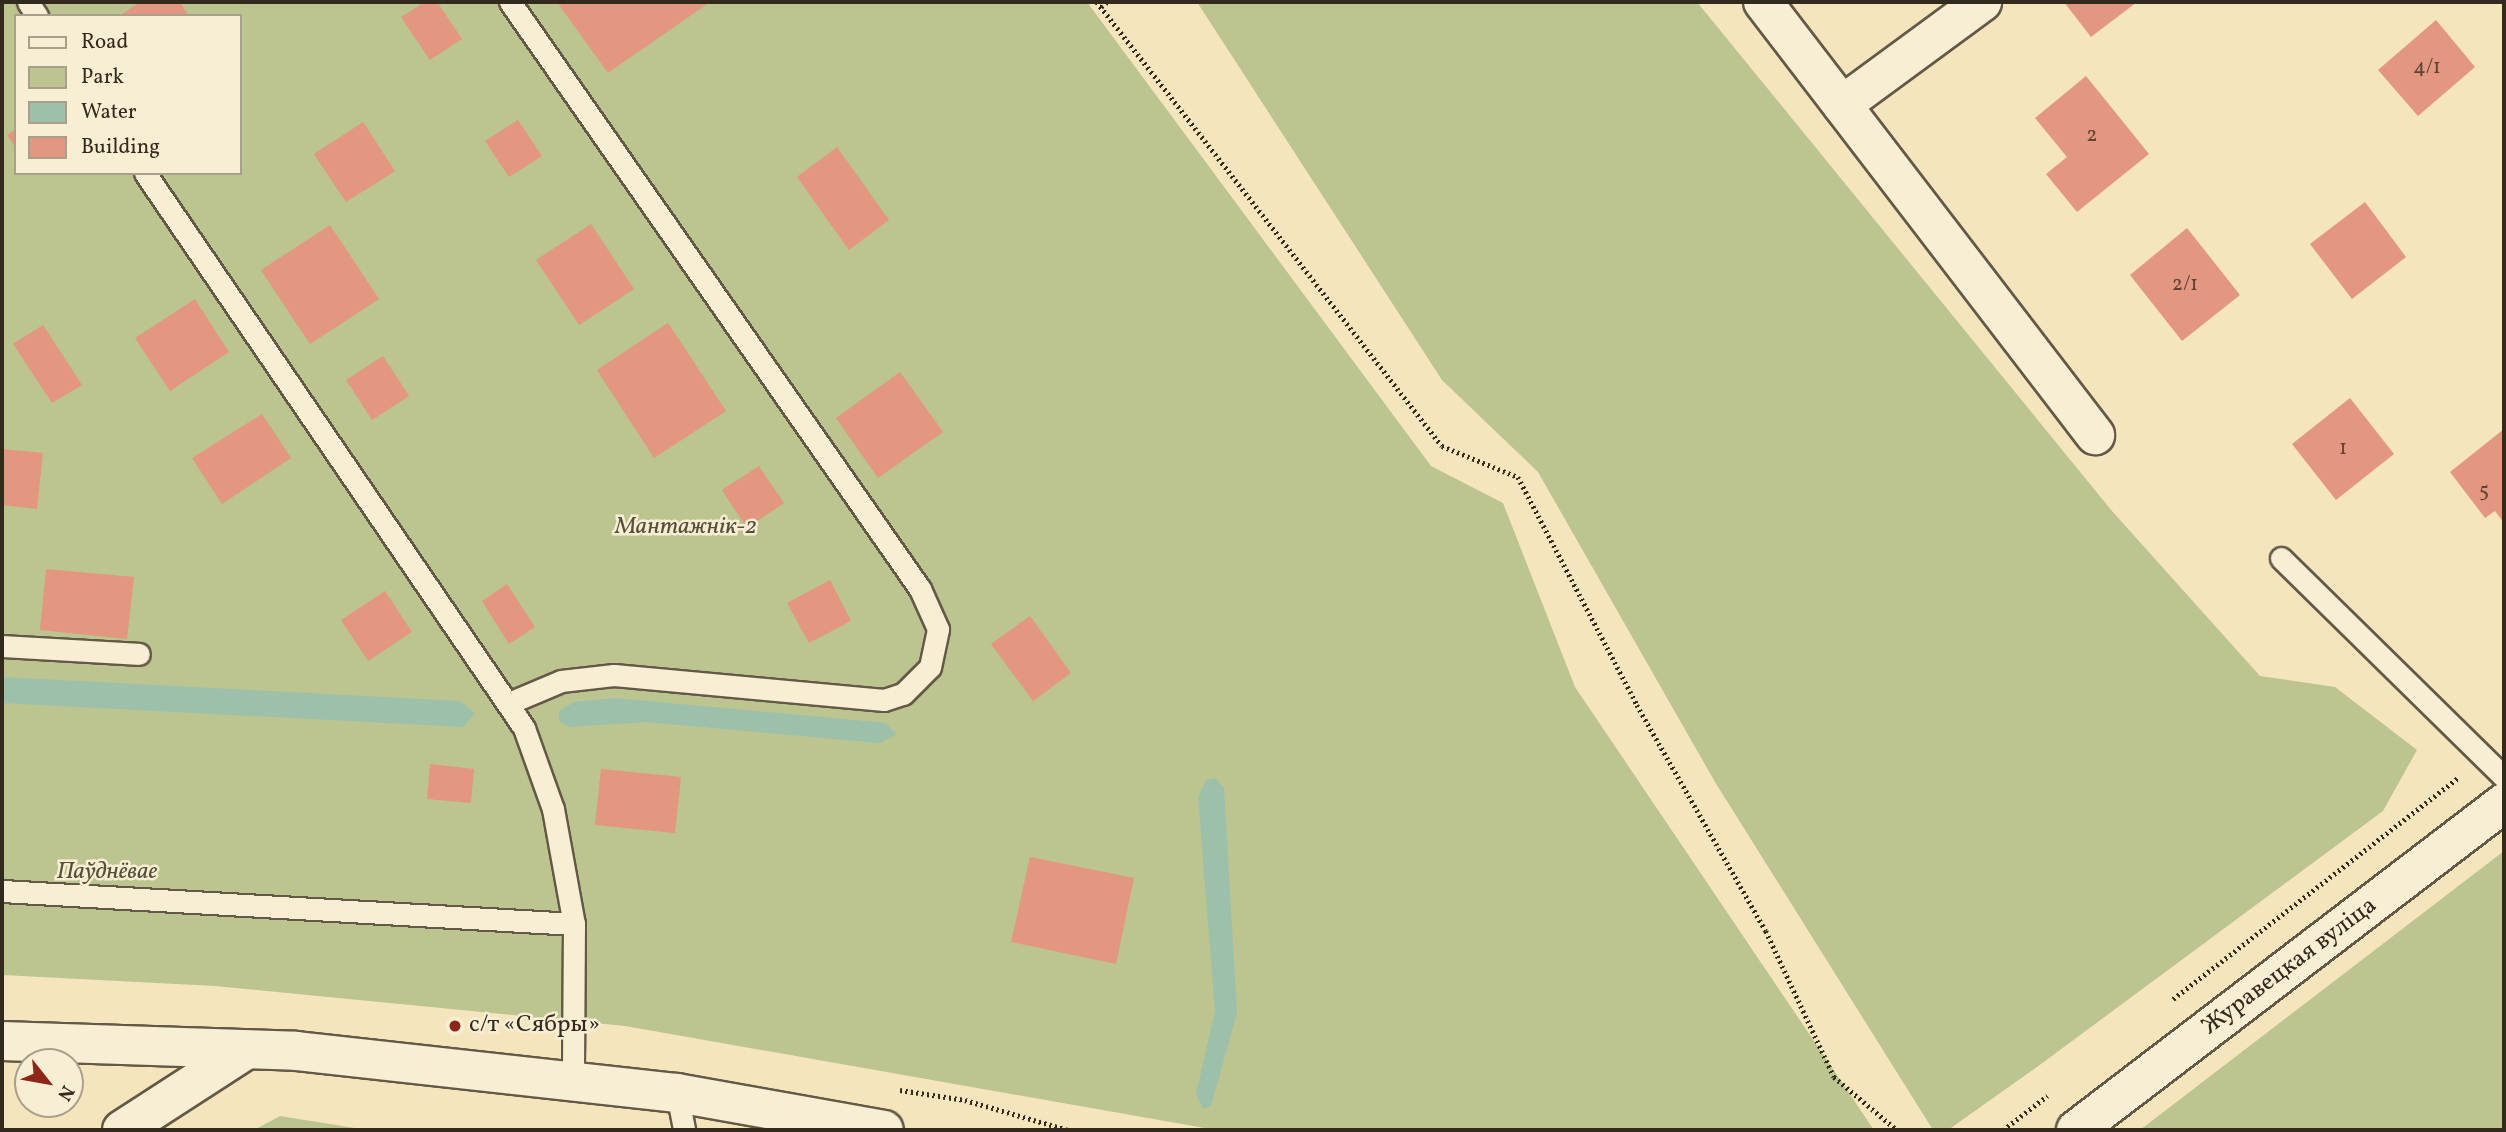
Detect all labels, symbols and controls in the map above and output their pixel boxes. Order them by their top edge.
legend [14,14,242,175]
text: Road [81,28,128,57]
house number: 4/1 [2413,55,2441,81]
text: Park [81,63,124,92]
text: Water [81,98,137,127]
house number: 2 [2086,123,2098,149]
text: Building [81,133,160,162]
house number: 2/1 [2172,272,2198,298]
house number: 1 [2339,436,2347,462]
house number: 5 [2479,478,2489,504]
park label: Мантажнік-2 [615,514,757,542]
park label: Паўднёвае [57,859,157,887]
street label: Журавецкая вуліца [2197,892,2383,1042]
place label: с/т «Сябры» [469,1012,600,1040]
marker: с/т «Сябры» [447,1018,463,1034]
north arrow [14,1048,84,1118]
text: N [51,1080,80,1105]

